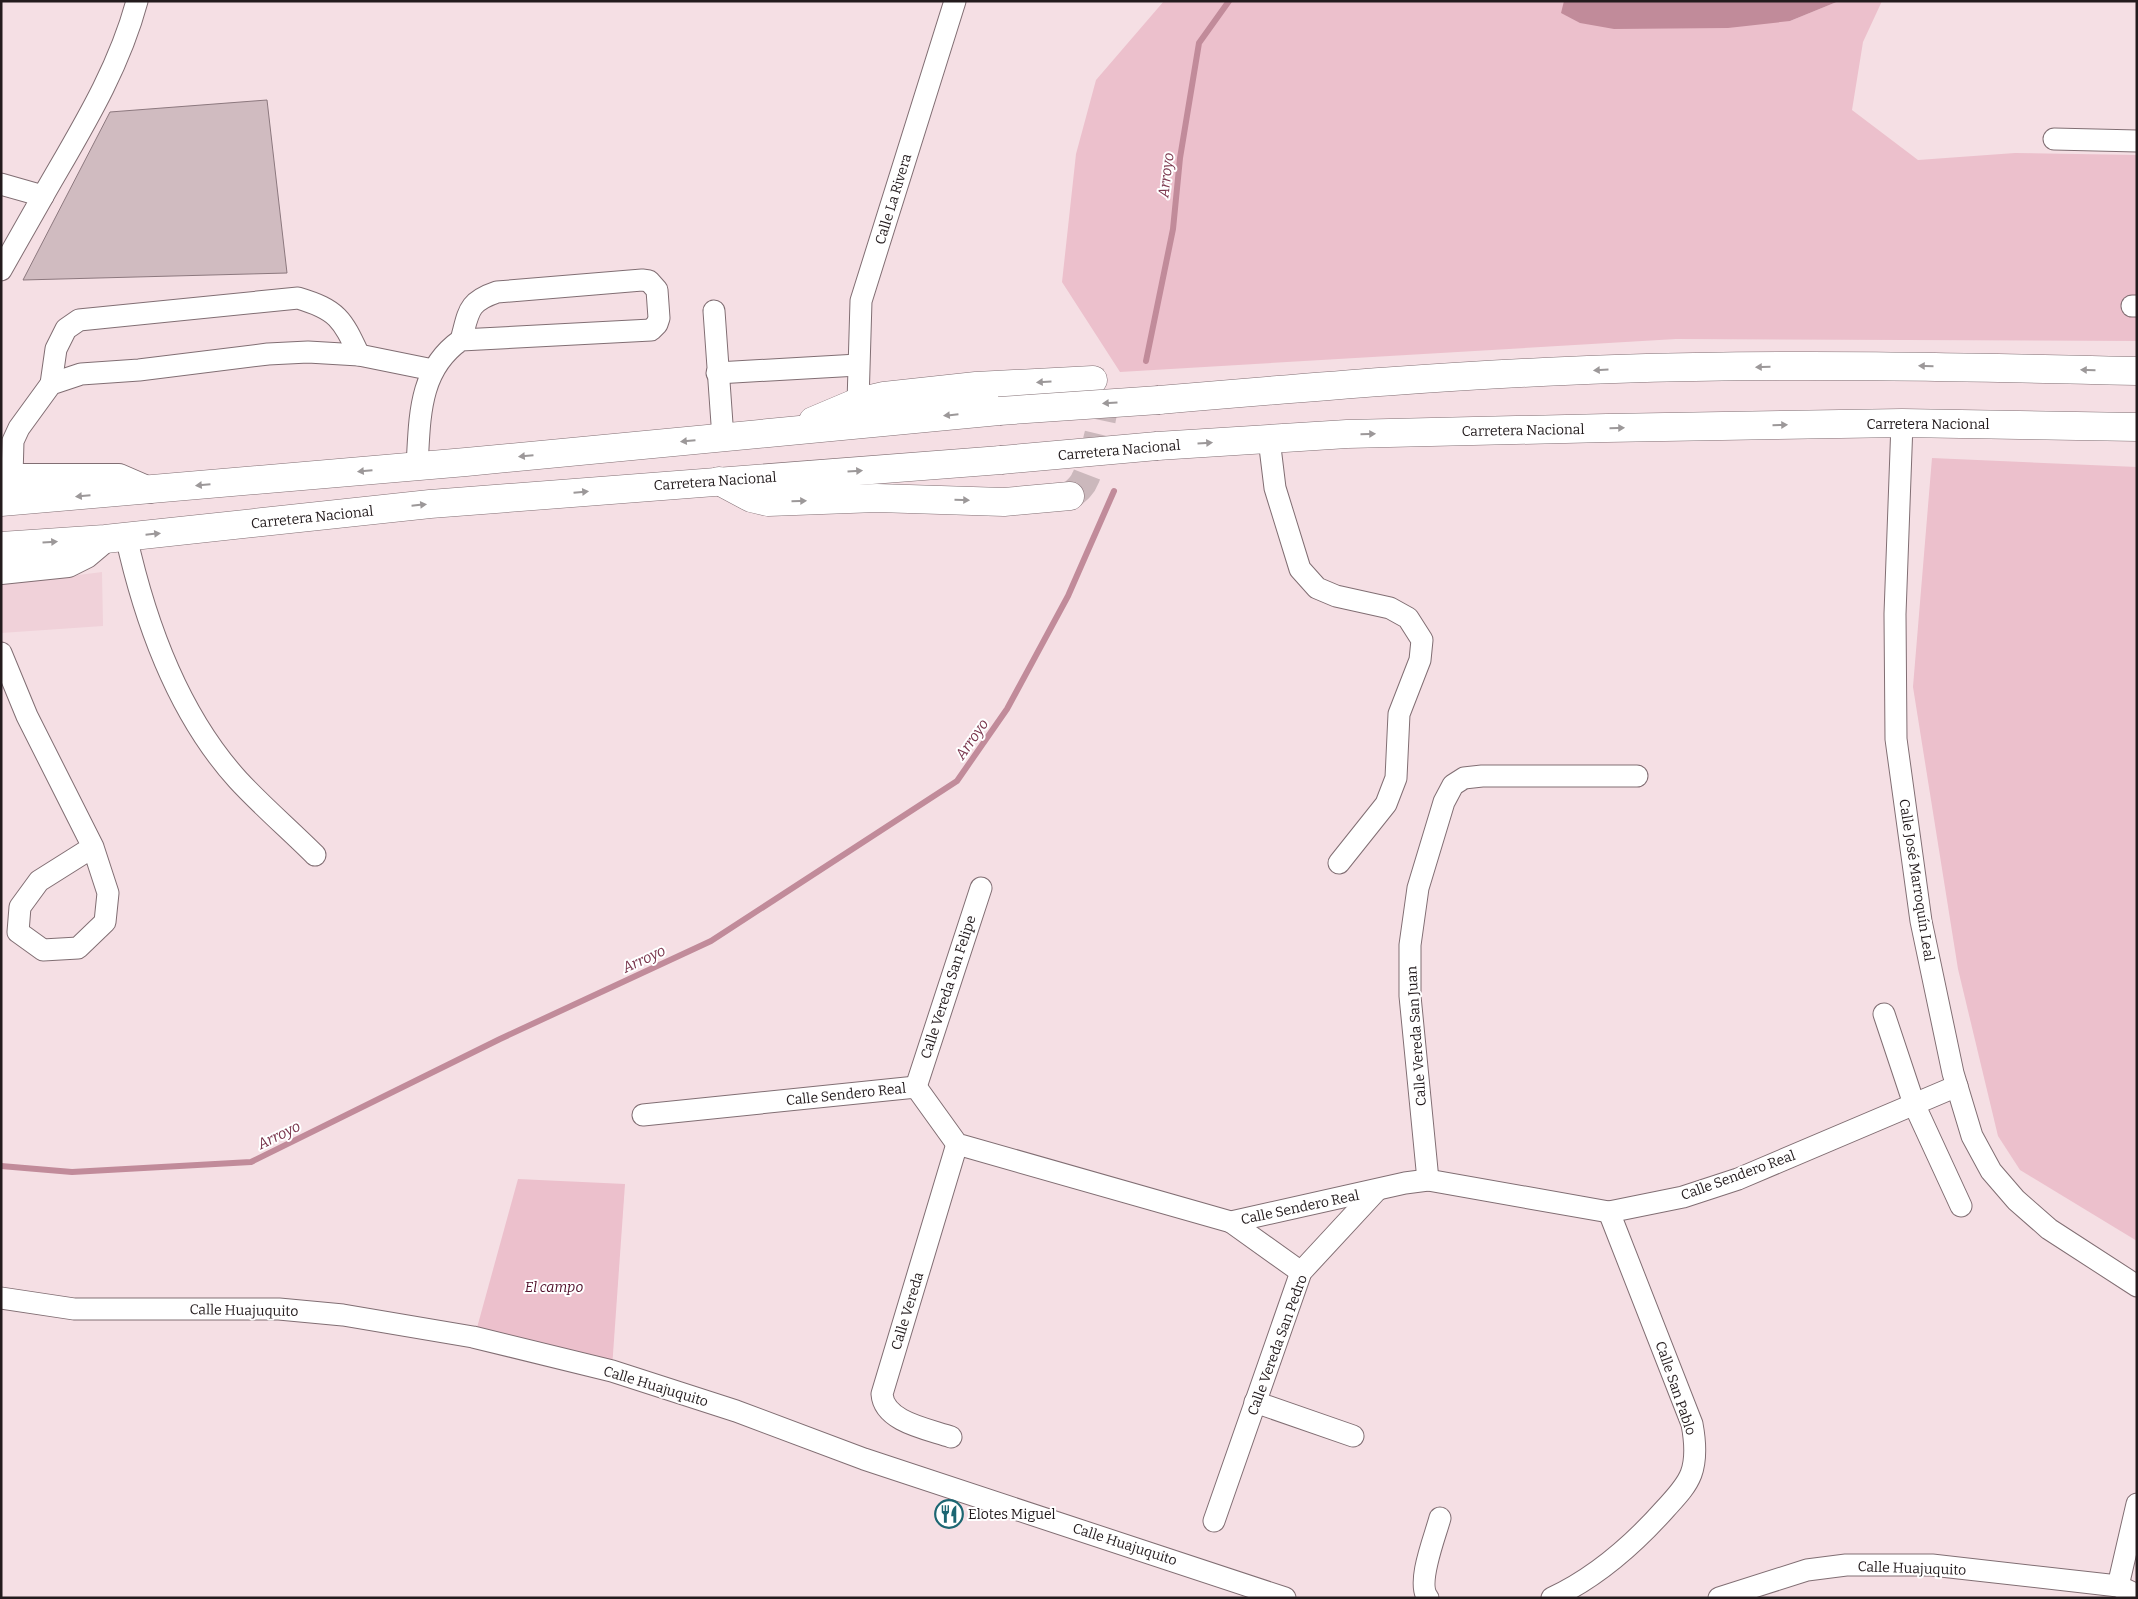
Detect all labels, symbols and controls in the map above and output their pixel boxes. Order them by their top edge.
street label: Calle La Rivera [872,151,915,247]
water label: Arroyo [1154,151,1178,200]
one-way arrow [1917,362,1933,370]
one-way arrow [1755,363,1771,371]
one-way arrow [2080,365,2096,373]
one-way arrow [1592,366,1608,374]
one-way arrow [1036,379,1052,387]
one-way arrow [1102,399,1118,407]
one-way arrow [943,412,959,420]
street label: Carretera Nacional [1867,416,1989,433]
street label: Carretera Nacional [1461,421,1585,440]
one-way arrow [1772,421,1788,429]
one-way arrow [1610,424,1626,432]
one-way arrow [1360,430,1376,438]
one-way arrow [680,437,696,445]
street label: Carretera Nacional [1057,437,1181,464]
one-way arrow [1198,439,1214,447]
one-way arrow [518,452,534,460]
one-way arrow [356,467,372,475]
one-way arrow [847,467,863,475]
street label: Carretera Nacional [653,469,777,494]
one-way arrow [195,481,211,489]
one-way arrow [573,488,589,496]
one-way arrow [75,492,91,500]
one-way arrow [954,496,970,504]
one-way arrow [791,497,807,505]
one-way arrow [411,501,427,509]
street label: Carretera Nacional [250,503,374,532]
one-way arrow [145,530,161,538]
one-way arrow [42,538,58,546]
water label: Arroyo [951,715,992,764]
street label: Calle José Marroquín Leal [1895,798,1938,962]
street label: Calle Vereda San Felipe [917,913,980,1061]
water label: Arroyo [619,941,668,977]
street label: Calle Vereda San Juan [1403,965,1430,1107]
street label: Calle Sendero Real [785,1080,907,1109]
water label: Arroyo [254,1117,303,1153]
street label: Calle Sendero Real [1679,1147,1798,1204]
street label: Calle Sendero Real [1239,1187,1361,1228]
street label: Calle Vereda [888,1270,927,1352]
street label: Calle Vereda San Pedro [1244,1272,1311,1418]
park label: El campo [525,1279,583,1296]
street label: Calle Huajuquito [189,1301,299,1320]
street label: Calle San Pablo [1652,1339,1700,1437]
street label: Calle Huajuquito [601,1362,710,1411]
restaurant icon: Elotes Miguel [934,1499,964,1529]
place label: Elotes Miguel [968,1506,1056,1523]
street label: Calle Huajuquito [1070,1520,1179,1569]
street label: Calle Huajuquito [1857,1558,1967,1579]

